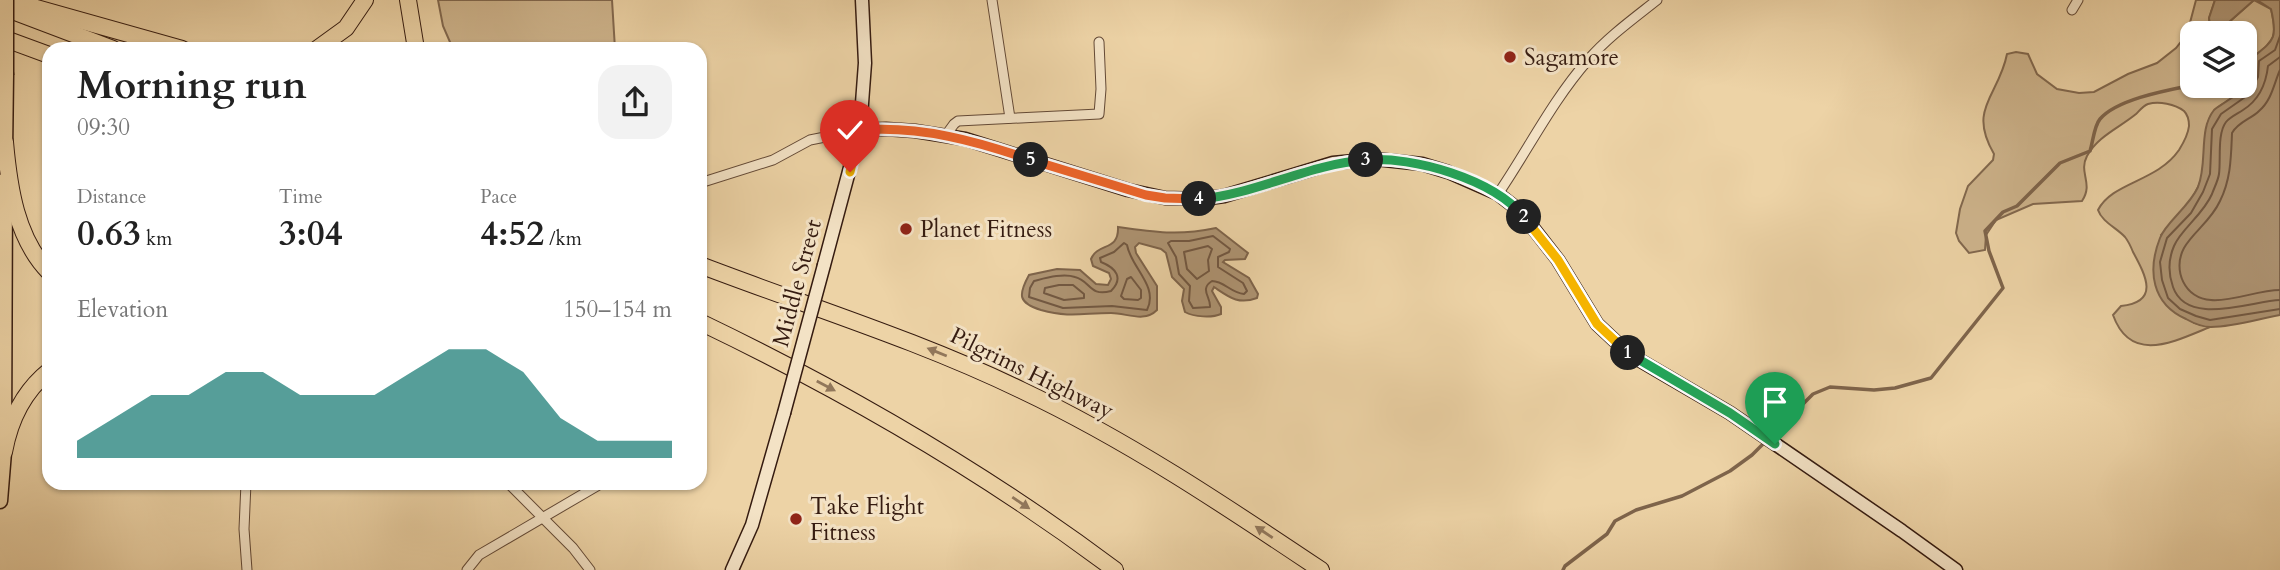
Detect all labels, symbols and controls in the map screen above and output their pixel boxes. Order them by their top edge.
map controls [2180,21,2257,98]
button: layers [2180,21,2257,98]
place label: Sagamore [1524,42,1619,73]
marker: Sagamore [1502,49,1518,65]
text: Morning run [77,60,307,112]
button: share [598,65,672,139]
pin [820,100,880,172]
icon: check [831,111,869,149]
text: 09:30 [77,112,130,143]
pin: 5 [1014,142,1048,178]
pin: 3 [1348,142,1384,178]
text: 5 [1026,146,1035,172]
text: 3 [1361,146,1370,172]
pin: 4 [1182,182,1216,216]
text: Distance [77,184,146,210]
text: Time [279,184,323,210]
text: Pace [480,184,517,210]
text: 4 [1194,185,1203,211]
pin: 2 [1506,200,1542,234]
text: 2 [1519,203,1528,229]
text: 0.63 [77,210,141,258]
text: 3:04 [279,210,343,258]
text: 4:52 [480,210,544,258]
place label: Planet Fitness [920,214,1052,245]
street label: Middle Street [765,216,829,350]
marker: Planet Fitness [898,221,914,237]
text: km [141,226,172,252]
text: /km [544,226,582,252]
text: Elevation [77,294,168,325]
text: 150–154 m [563,294,672,325]
street label: Pilgrims Highway [945,320,1119,426]
pin: 1 [1610,336,1646,370]
text: 1 [1623,339,1632,365]
one-way arrow [926,347,947,358]
pin [1745,372,1805,444]
one-way arrow [817,380,836,392]
icon: arrive [1756,383,1794,421]
place label: Take Flight Fitness [810,491,924,548]
one-way arrow [1011,497,1031,510]
marker: Take Flight Fitness [788,511,804,527]
one-way arrow [1254,526,1274,539]

